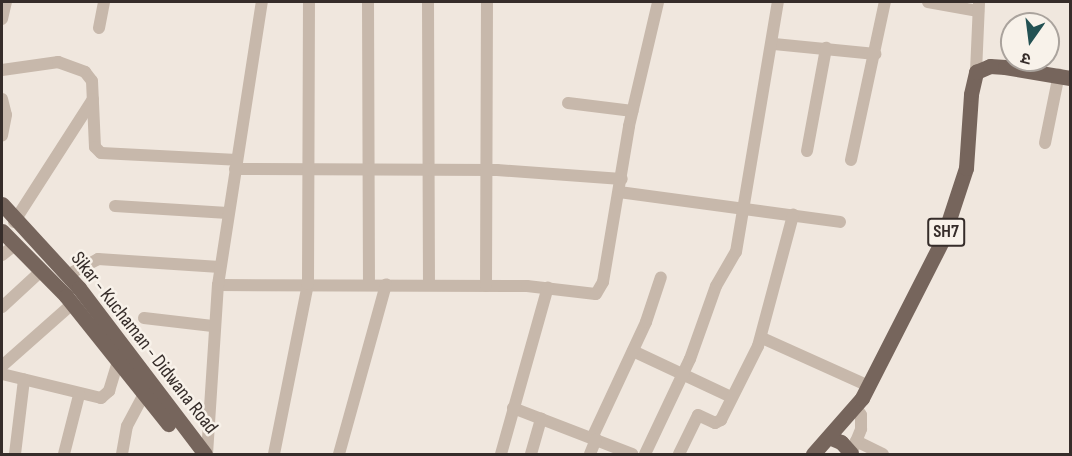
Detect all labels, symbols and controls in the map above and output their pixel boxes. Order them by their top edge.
north arrow [1000,12,1060,72]
text: उ [1019,48,1033,68]
road number: SH7 [926,217,966,247]
street label: Sikar - Kuchaman - Didwana Road [65,247,223,439]

